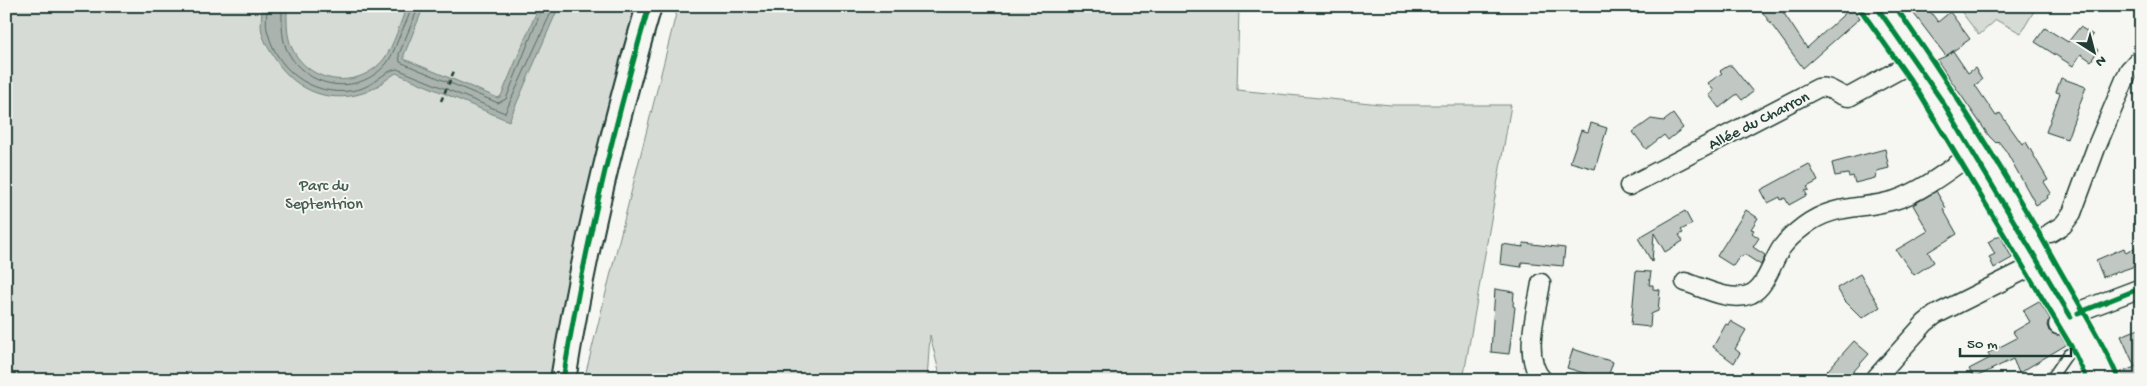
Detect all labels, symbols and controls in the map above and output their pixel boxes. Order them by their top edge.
north arrow [2070,28,2120,78]
text: N [2091,51,2109,70]
street label: Allée du Charron [1706,88,1814,156]
park label: Parc du Septentrion [285,178,363,215]
scale bar [1960,326,2071,358]
text: 50 m [1967,336,1998,354]

